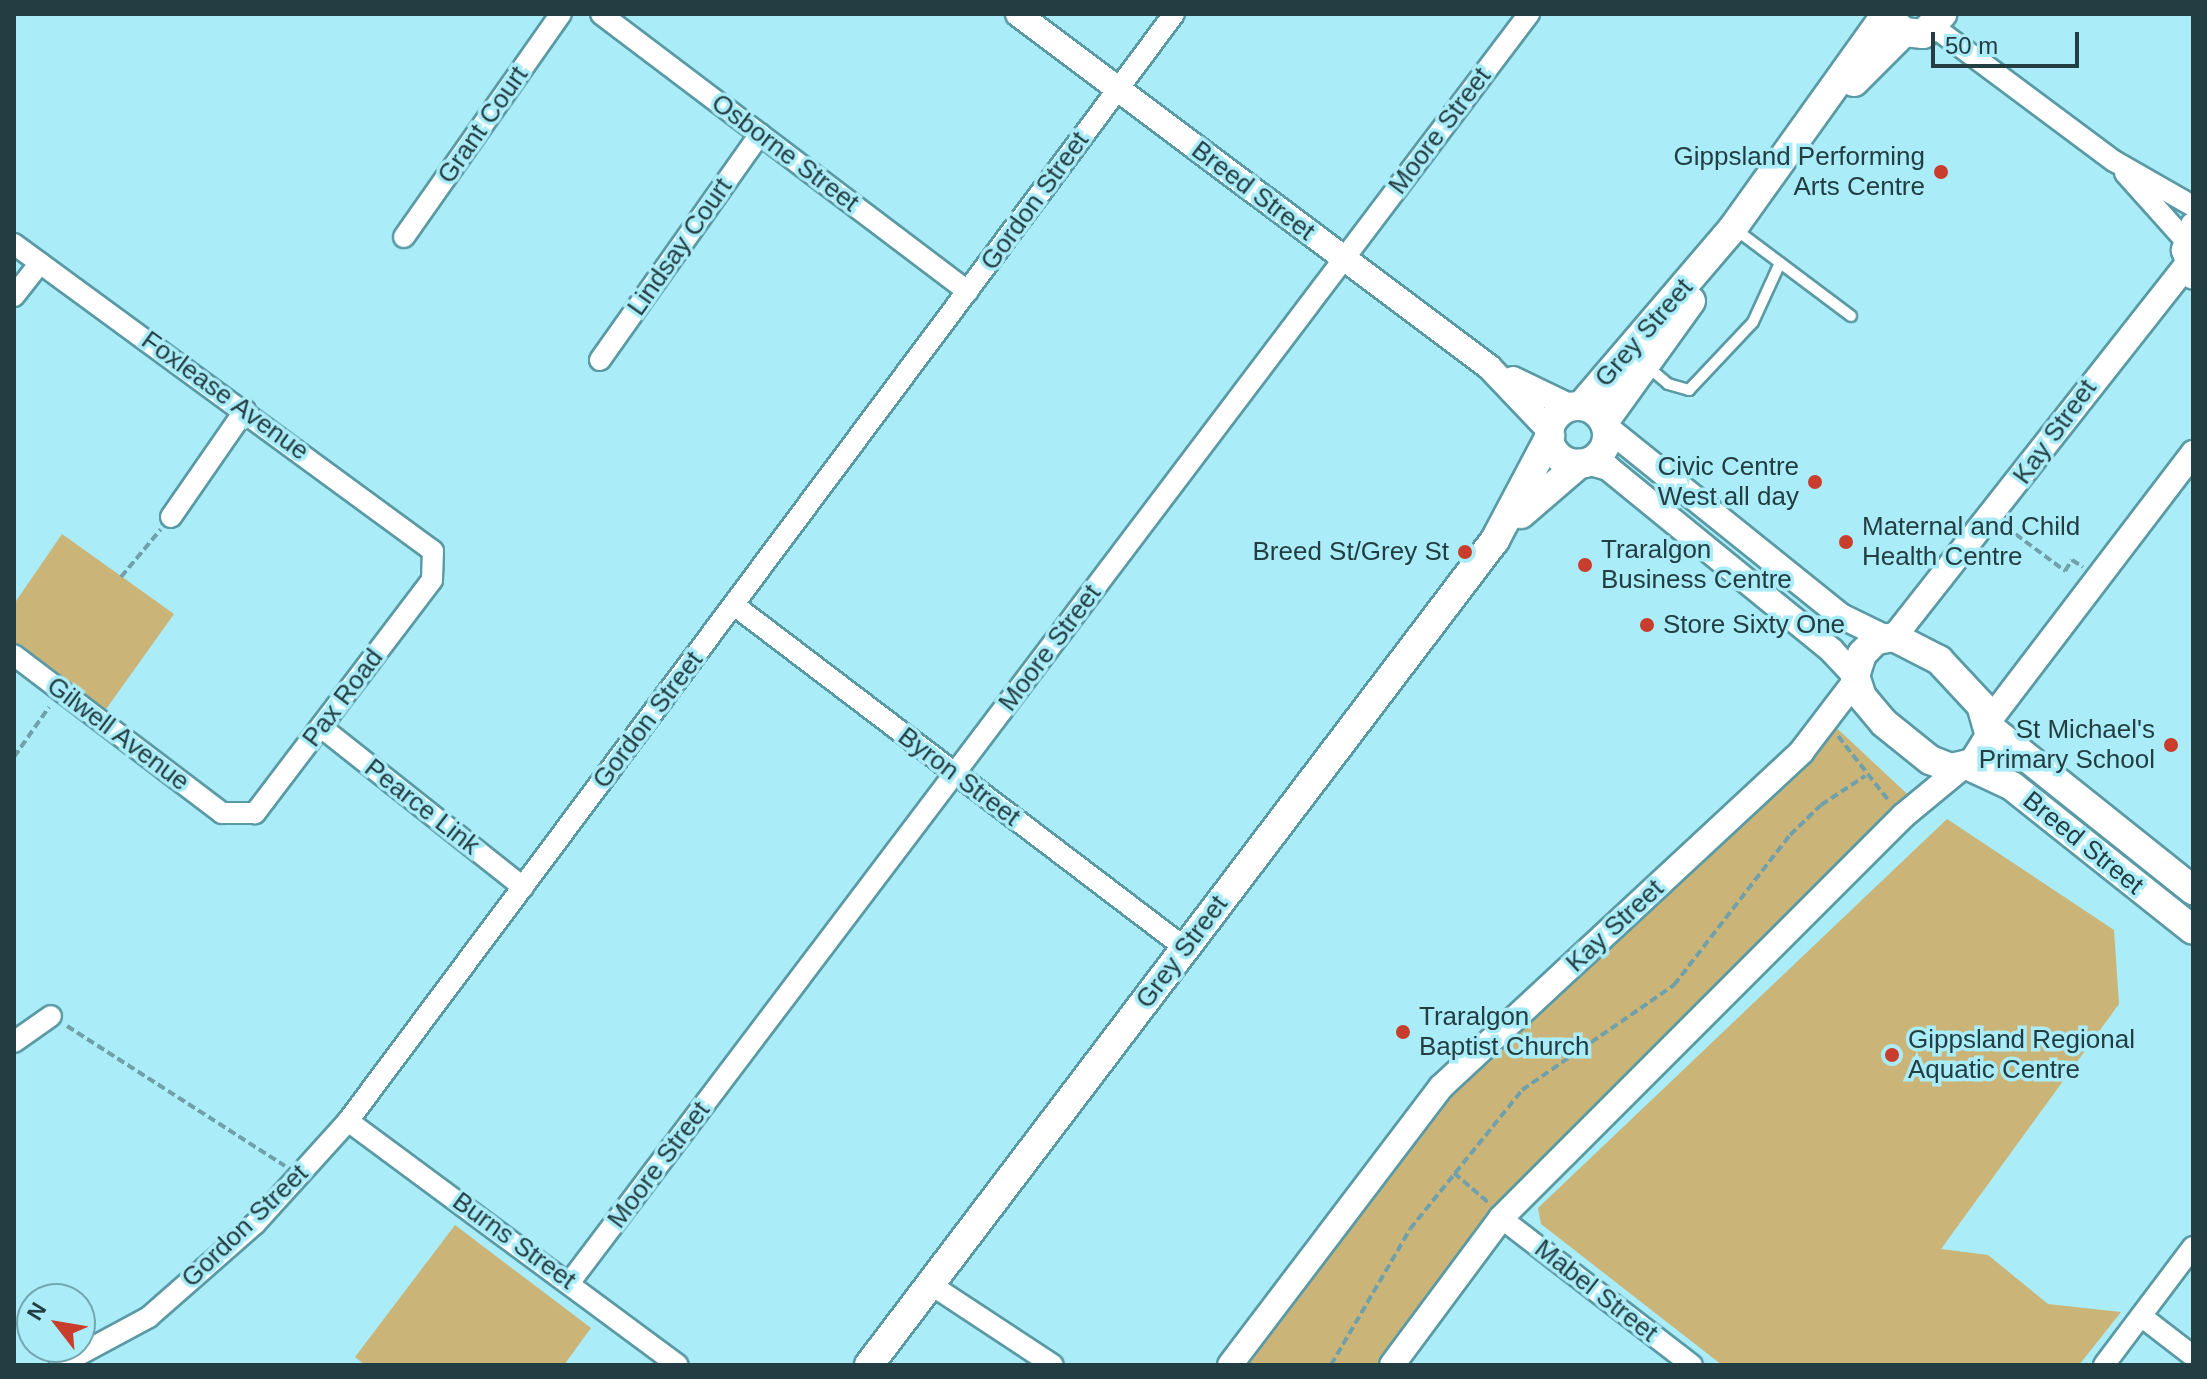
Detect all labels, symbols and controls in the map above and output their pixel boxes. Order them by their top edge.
scale bar [1935,16,2083,66]
text: 50 m [1945,32,1998,59]
street label: Grant Court [431,60,535,190]
street label: Moore Street [1382,62,1498,200]
street label: Osborne Street [705,87,865,219]
street label: Gordon Street [974,126,1096,276]
street label: Breed Street [1185,135,1321,247]
place label: Gippsland Performing Arts Centre [1674,141,1925,202]
marker: Gippsland Performing Arts Centre [1932,163,1950,181]
street label: Lindsay Court [621,172,739,322]
street label: Grey Street [1589,273,1699,393]
street label: Foxlease Avenue [135,324,315,468]
street label: Kay Street [2007,374,2103,490]
place label: Civic Centre West all day [1657,451,1799,512]
marker: Civic Centre West all day [1806,473,1824,491]
place label: Maternal and Child Health Centre [1862,511,2080,572]
marker: Maternal and Child Health Centre [1837,533,1855,551]
place label: Traralgon Business Centre [1601,534,1792,596]
place label: Breed St/Grey St [1252,536,1449,568]
marker: Breed St/Grey St [1456,543,1474,561]
marker: Traralgon Business Centre [1576,556,1594,574]
street label: Moore Street [992,579,1108,717]
place label: Store Sixty One [1663,609,1845,641]
marker: Store Sixty One [1638,616,1656,634]
street label: Pax Road [296,643,390,753]
street label: Gordon Street [586,645,710,795]
street label: Gilwell Avenue [40,670,196,798]
place label: St Michael's Primary School [1979,714,2155,776]
street label: Byron Street [892,721,1026,833]
marker: St Michael's Primary School [2162,736,2180,754]
street label: Pearce Link [358,752,486,862]
street label: Breed Street [2016,785,2150,901]
street label: Kay Street [1560,873,1670,979]
street label: Grey Street [1130,890,1234,1014]
place label: Traralgon Baptist Church [1419,1001,1590,1062]
marker: Traralgon Baptist Church [1394,1023,1412,1041]
place label: Gippsland Regional Aquatic Centre [1908,1024,2135,1086]
marker: Gippsland Regional Aquatic Centre [1883,1046,1901,1064]
street label: Moore Street [601,1096,717,1234]
street label: Gordon Street [175,1158,315,1294]
street label: Burns Street [446,1186,582,1296]
street label: Mabel Street [1528,1233,1664,1349]
north arrow [16,1283,96,1363]
text: N [22,1298,52,1325]

